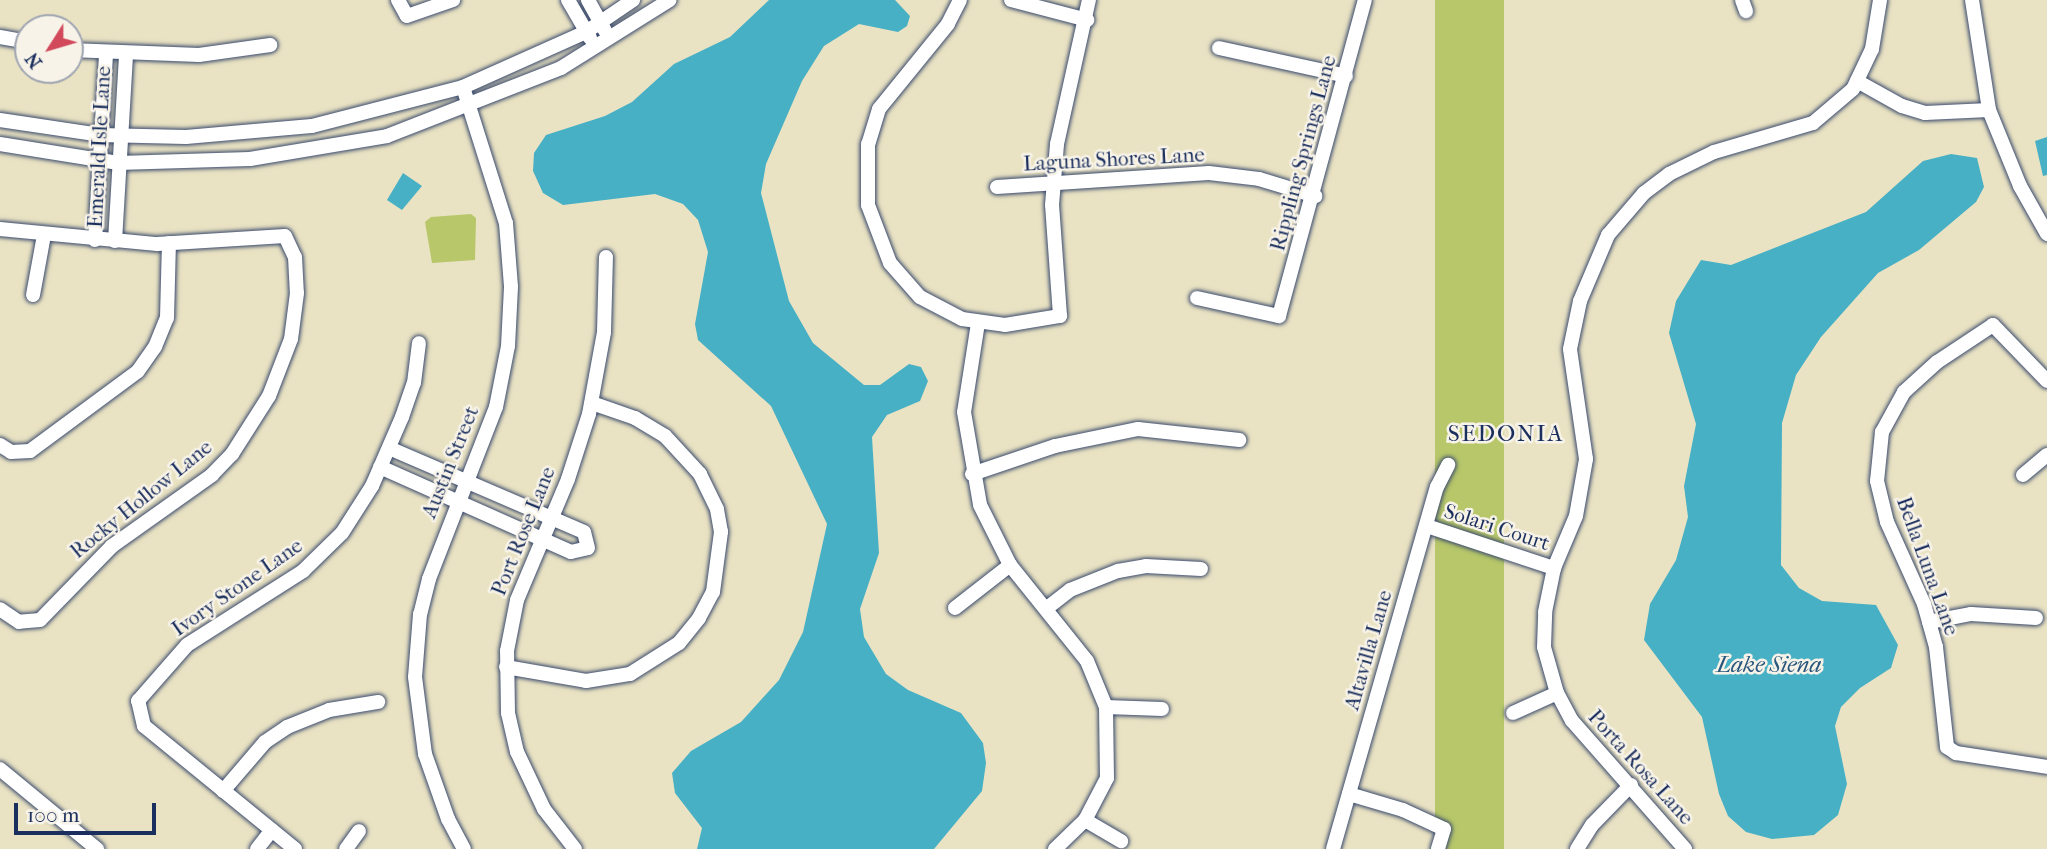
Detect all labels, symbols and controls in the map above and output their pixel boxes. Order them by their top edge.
north arrow [14,14,84,84]
text: N [21,48,47,73]
street label: Rippling Springs Lane [1265,52,1341,254]
street label: Emerald Isle Lane [82,65,116,229]
street label: Laguna Shores Lane [1023,142,1205,176]
street label: Austin Street [416,402,484,522]
district label: SEDONIA [1449,420,1563,448]
street label: Rocky Hollow Lane [65,434,217,564]
street label: Port Rose Lane [486,463,560,599]
street label: Bella Luna Lane [1891,493,1965,639]
street label: Solari Court [1441,498,1553,556]
street label: Ivory Stone Lane [167,533,307,641]
street label: Altavilla Lane [1339,587,1397,713]
water label: Lake Siena [1716,651,1822,679]
street label: Porta Rosa Lane [1583,704,1699,830]
scale bar [18,790,159,834]
text: 100 m [27,803,80,827]

